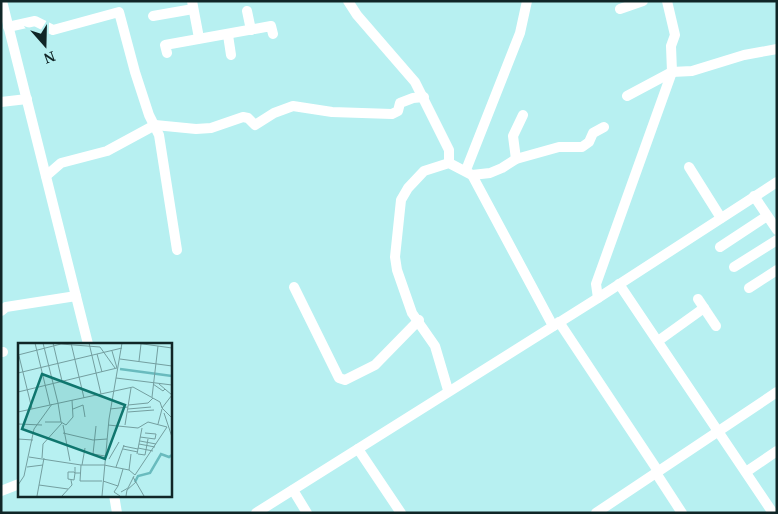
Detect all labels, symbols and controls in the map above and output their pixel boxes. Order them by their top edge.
north arrow [20,20,70,70]
text: N [41,47,58,69]
inset map [18,343,171,496]

